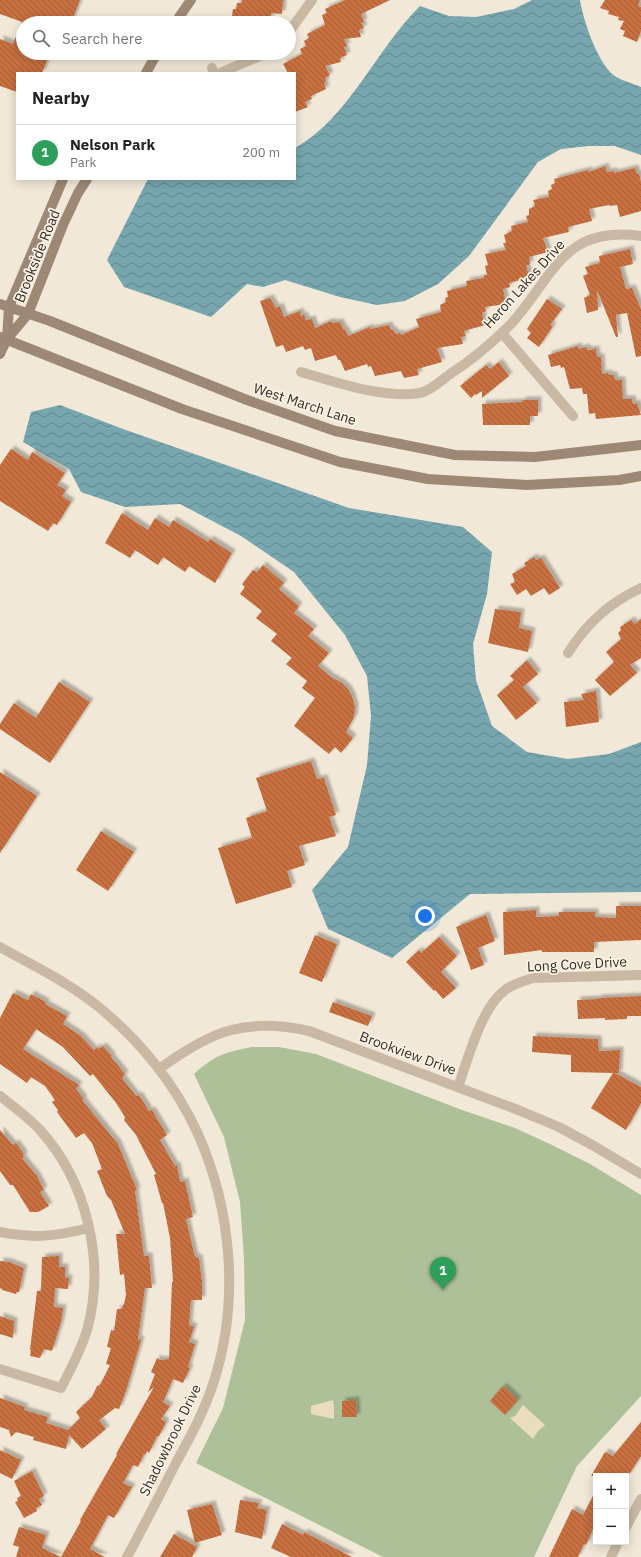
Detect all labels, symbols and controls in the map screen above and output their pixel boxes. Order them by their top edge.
search box [16,16,296,60]
icon: search [30,27,52,49]
text: Search here [62,29,142,48]
text: Nearby [32,87,90,109]
text: Nelson Park [70,135,155,154]
text: 1 [41,144,49,161]
text: 200 m [242,144,280,161]
text: Park [70,154,96,171]
street label: Brookside Road [10,207,64,305]
street label: Heron Lakes Drive [479,236,569,332]
street label: West March Lane [251,379,359,429]
your location [415,906,435,926]
street label: Long Cove Drive [527,952,628,976]
street label: Brookview Drive [357,1027,459,1079]
pin: 1 [430,1257,456,1290]
street label: Shadowbrook Drive [135,1381,205,1499]
map controls [593,1473,629,1545]
button: + [593,1473,629,1509]
button: − [593,1509,629,1545]

